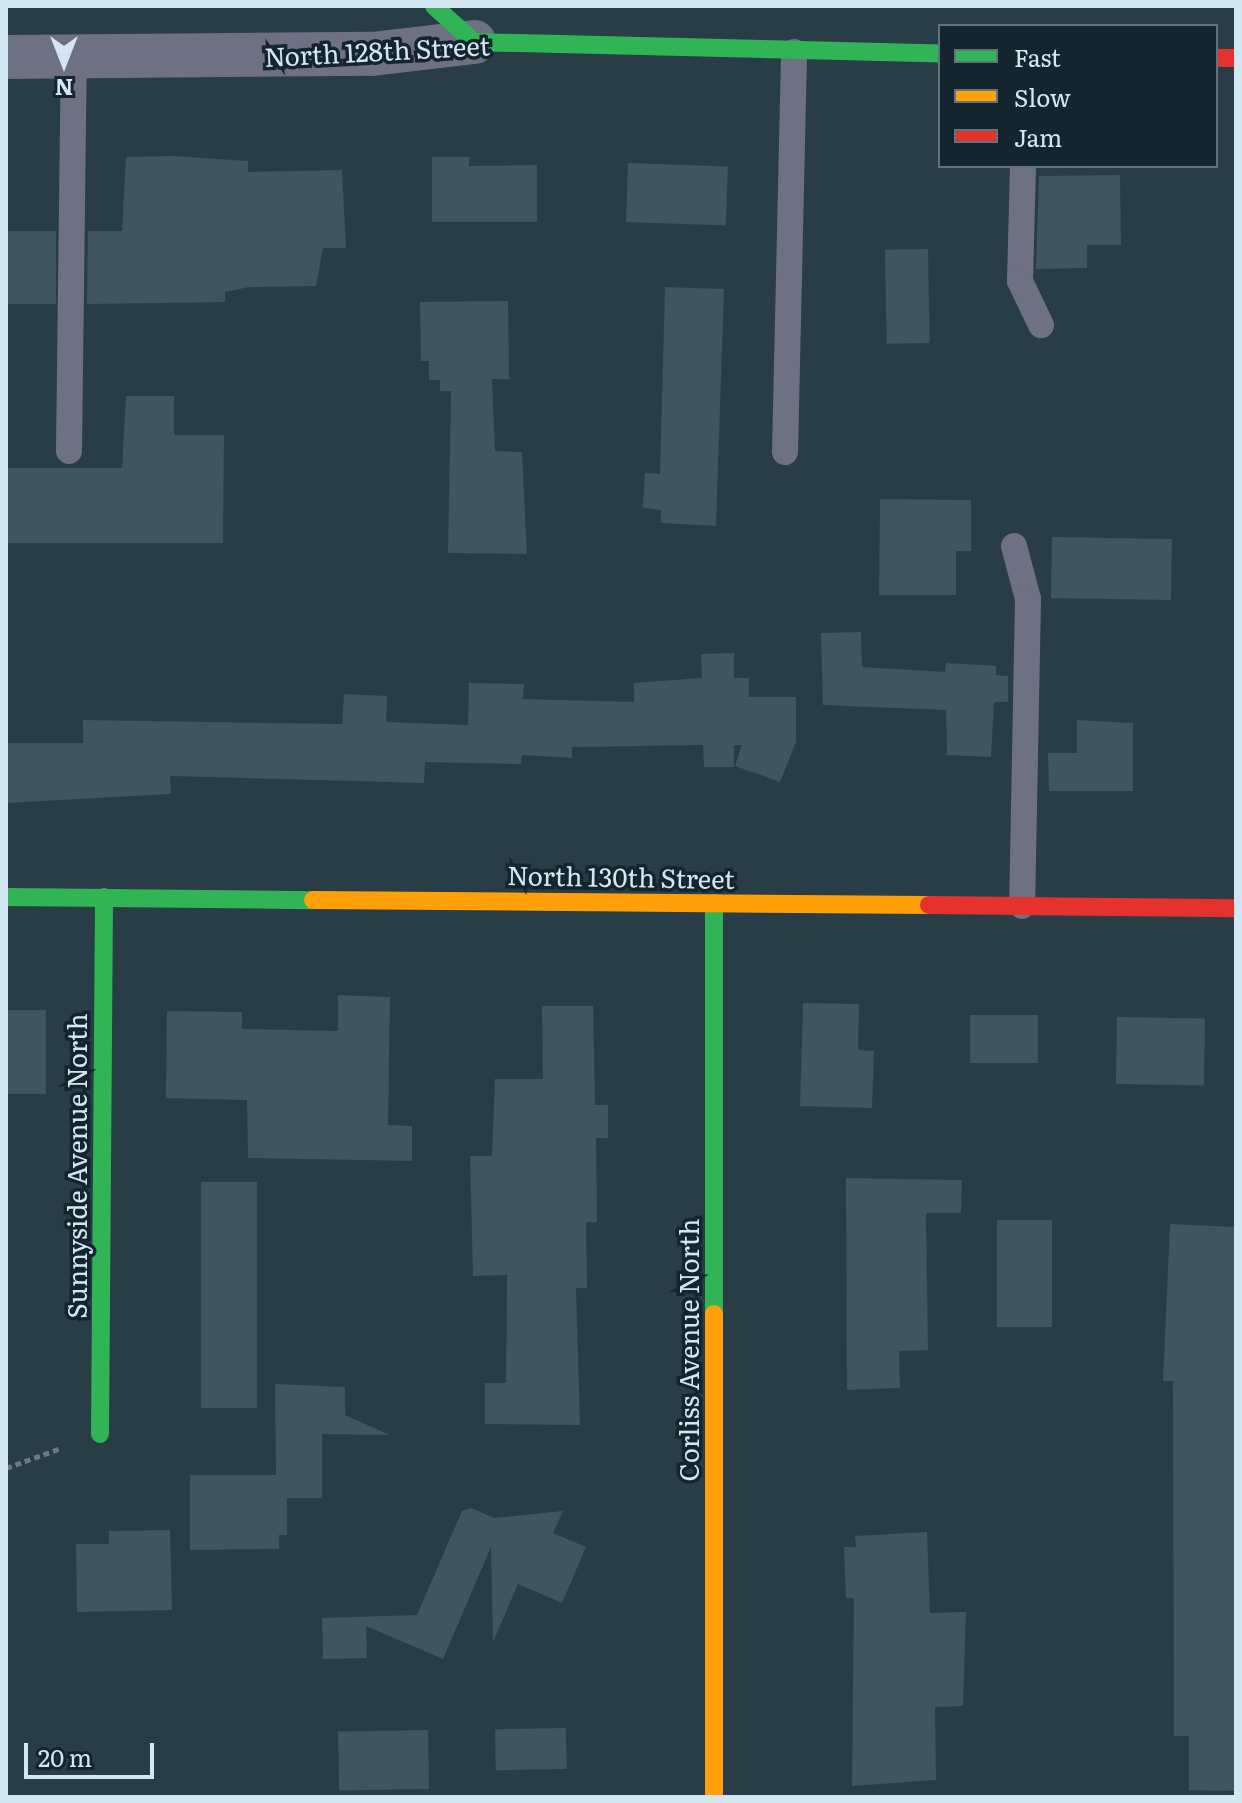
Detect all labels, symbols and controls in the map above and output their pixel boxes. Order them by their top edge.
north arrow [24,24,104,104]
legend [938,24,1218,168]
street label: North 128th Street [263,29,491,71]
text: Fast [1014,39,1061,74]
text: N [55,72,73,105]
text: Slow [1014,79,1071,114]
text: Jam [1014,119,1062,154]
street label: North 130th Street [507,858,735,894]
street label: Sunnyside Avenue North [60,1013,92,1319]
street label: Corliss Avenue North [672,1219,704,1481]
scale bar [28,1727,158,1777]
text: 20 m [38,1739,92,1774]

